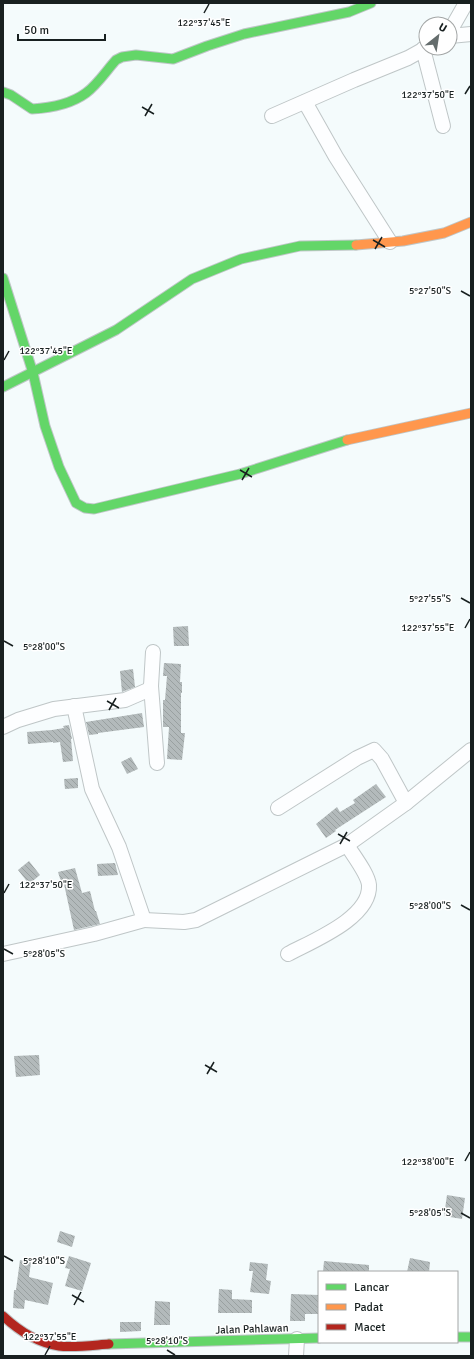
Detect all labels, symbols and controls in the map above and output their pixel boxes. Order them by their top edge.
scale bar [18,16,105,42]
north arrow [418,16,458,56]
text: 122°37'45"E [177,17,231,29]
text: U [436,20,449,35]
text: 50 m [24,23,49,38]
text: 122°37'50"E [401,89,455,101]
text: 5°27'50"S [409,285,452,297]
text: 122°37'45"E [19,345,73,357]
text: 5°27'55"S [409,593,452,605]
text: 122°37'55"E [401,622,455,634]
text: 5°28'00"S [23,641,66,653]
text: 122°37'50"E [19,879,73,891]
text: 5°28'00"S [409,900,452,912]
text: 5°28'05"S [23,948,66,960]
text: 122°38'00"E [401,1156,455,1168]
text: 5°28'05"S [409,1207,452,1219]
text: 5°28'10"S [23,1255,66,1267]
legend [318,1271,458,1343]
text: Lancar [354,1280,390,1295]
text: Padat [354,1300,383,1315]
text: Macet [354,1320,386,1335]
street label: Jalan Pahlawan [215,1321,289,1337]
text: 122°37'55"E [23,1331,77,1343]
text: 5°28'10"S [146,1335,189,1347]

